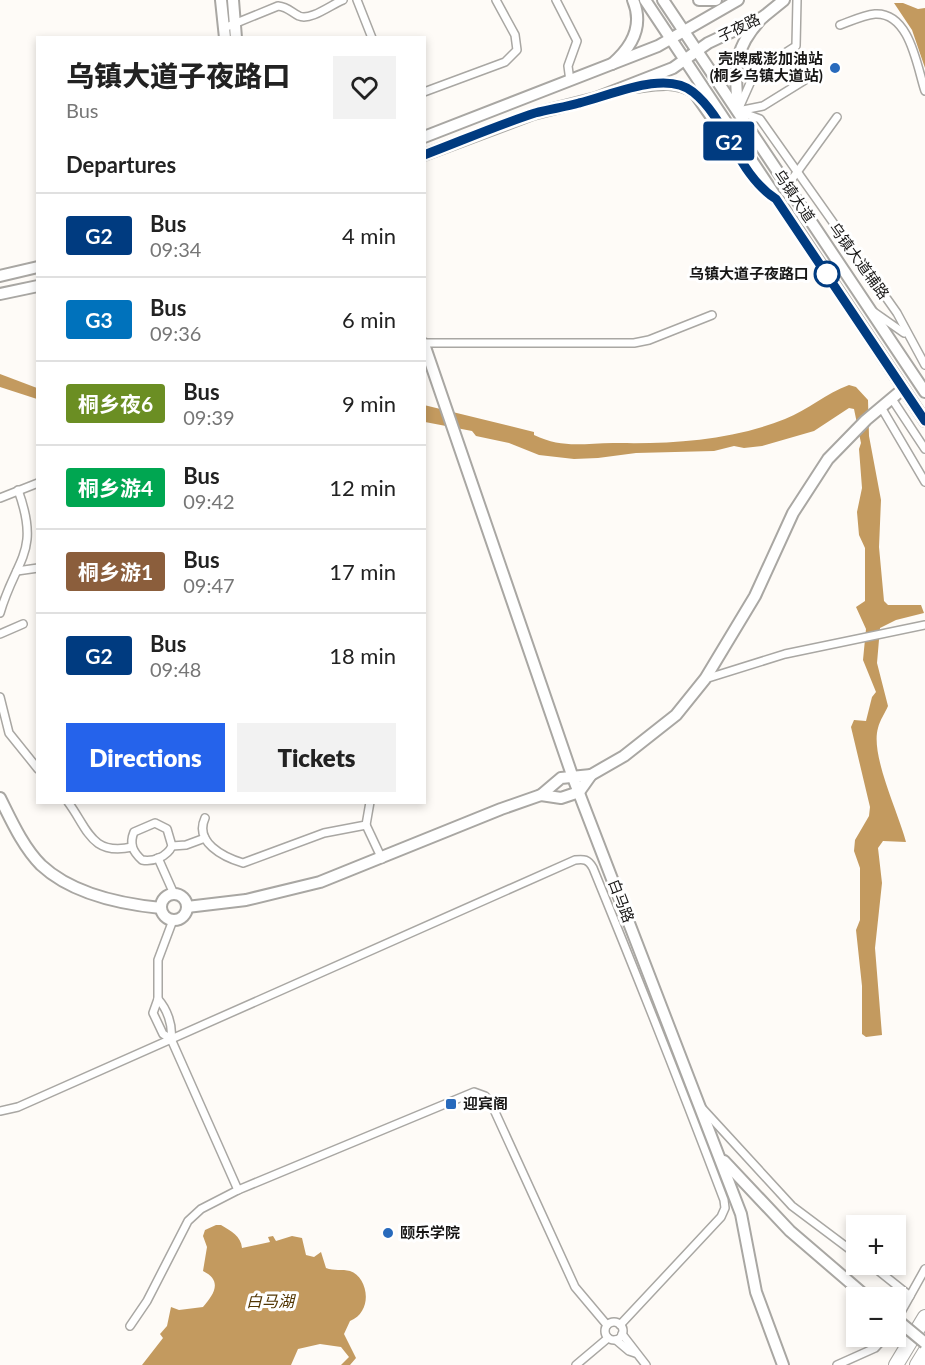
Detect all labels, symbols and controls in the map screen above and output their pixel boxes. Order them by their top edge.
street label: 子夜路 [714,9,763,45]
place label: 壳牌威澎加油站 (桐乡乌镇大道站) [710,49,823,84]
button: heart [333,56,396,119]
text: 乌镇大道子夜路口 [66,58,290,92]
marker: 壳牌威澎加油站 (桐乡乌镇大道站) [828,61,842,75]
text: Bus [66,98,99,122]
line badge: G2 [702,122,756,160]
text: G2 [715,129,743,154]
text: Departures [66,151,176,178]
street label: 乌镇大道 [771,166,819,225]
text: Bus [150,210,186,237]
street label: 乌镇大道辅路 [826,219,894,302]
text: 4 min [342,222,396,249]
text: G2 [85,223,113,248]
text: 09:34 [150,237,201,261]
marker: 乌镇大道子夜路口 [814,261,840,287]
place label: 乌镇大道子夜路口 [689,264,809,282]
text: Bus [150,294,186,321]
text: 6 min [342,306,396,333]
text: G3 [85,307,113,332]
text: 09:36 [150,321,201,345]
text: Bus [183,378,220,405]
text: 9 min [342,390,396,417]
text: 桐乡夜6 [78,391,153,416]
text: 09:39 [183,405,235,429]
text: Bus [183,462,220,489]
text: 12 min [329,474,396,501]
text: 桐乡游4 [78,475,153,500]
text: 09:42 [183,489,235,513]
text: Bus [183,546,220,573]
text: 17 min [329,558,396,585]
text: 桐乡游1 [78,559,153,584]
text: 09:47 [183,573,235,597]
text: Bus [150,630,186,657]
text: 18 min [329,642,396,669]
text: G2 [85,643,113,668]
text: 09:48 [150,657,201,681]
button: Directions [66,723,225,792]
button: Tickets [237,723,396,792]
street label: 白马路 [605,876,638,925]
place label: 迎宾阁 [463,1094,508,1112]
marker: 迎宾阁 [444,1097,458,1111]
map controls [846,1215,906,1347]
button: + [846,1215,906,1275]
place label: 颐乐学院 [400,1223,460,1241]
marker: 颐乐学院 [381,1226,395,1240]
button: − [846,1287,906,1347]
water label: 白马湖 [246,1291,297,1310]

